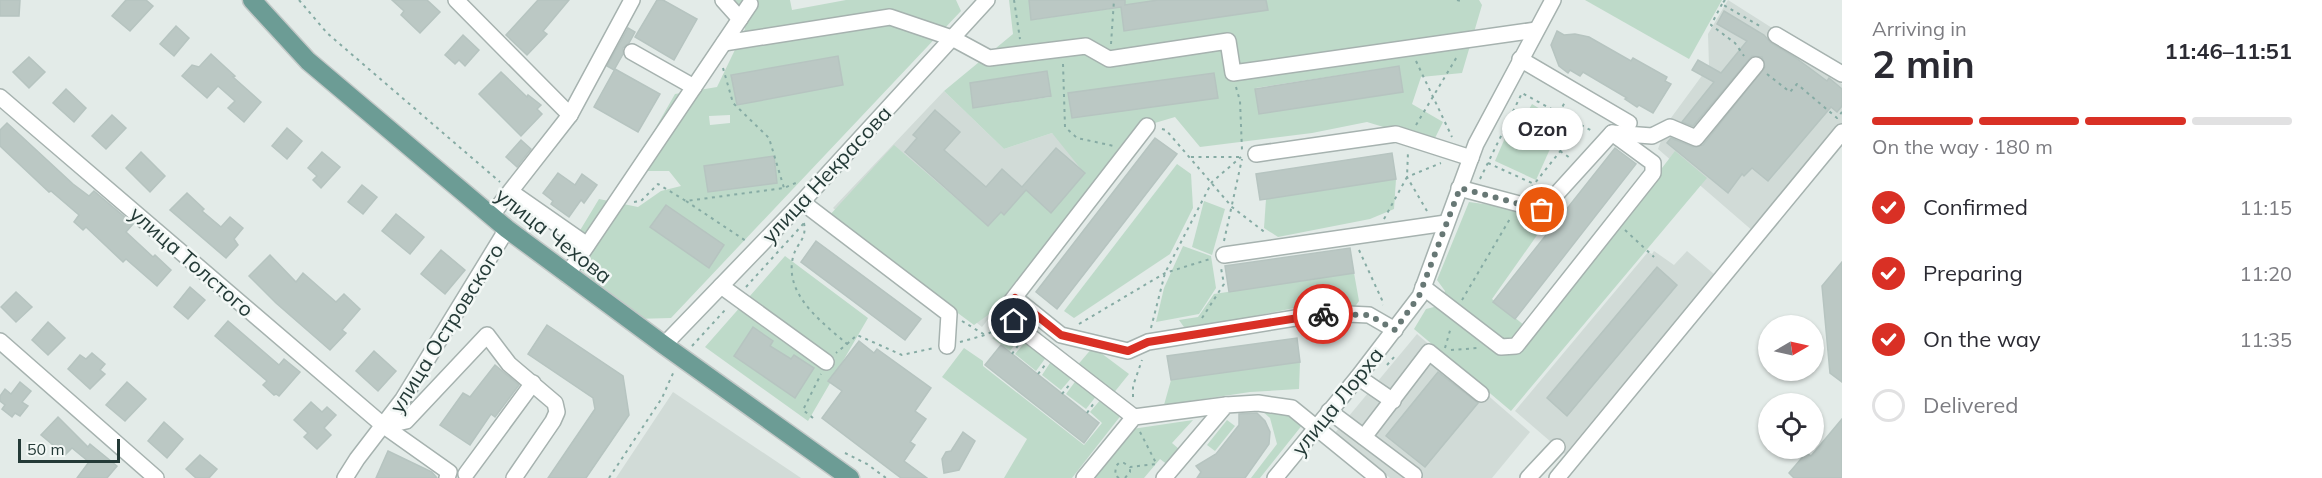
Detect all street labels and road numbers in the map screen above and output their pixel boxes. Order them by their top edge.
street label: улица Некрасова [756,100,896,248]
street label: улица Чехова [491,181,617,289]
street label: улица Толстого [125,200,259,322]
street label: улица Островского [383,238,509,418]
street label: улица Лорха [1285,342,1389,460]

